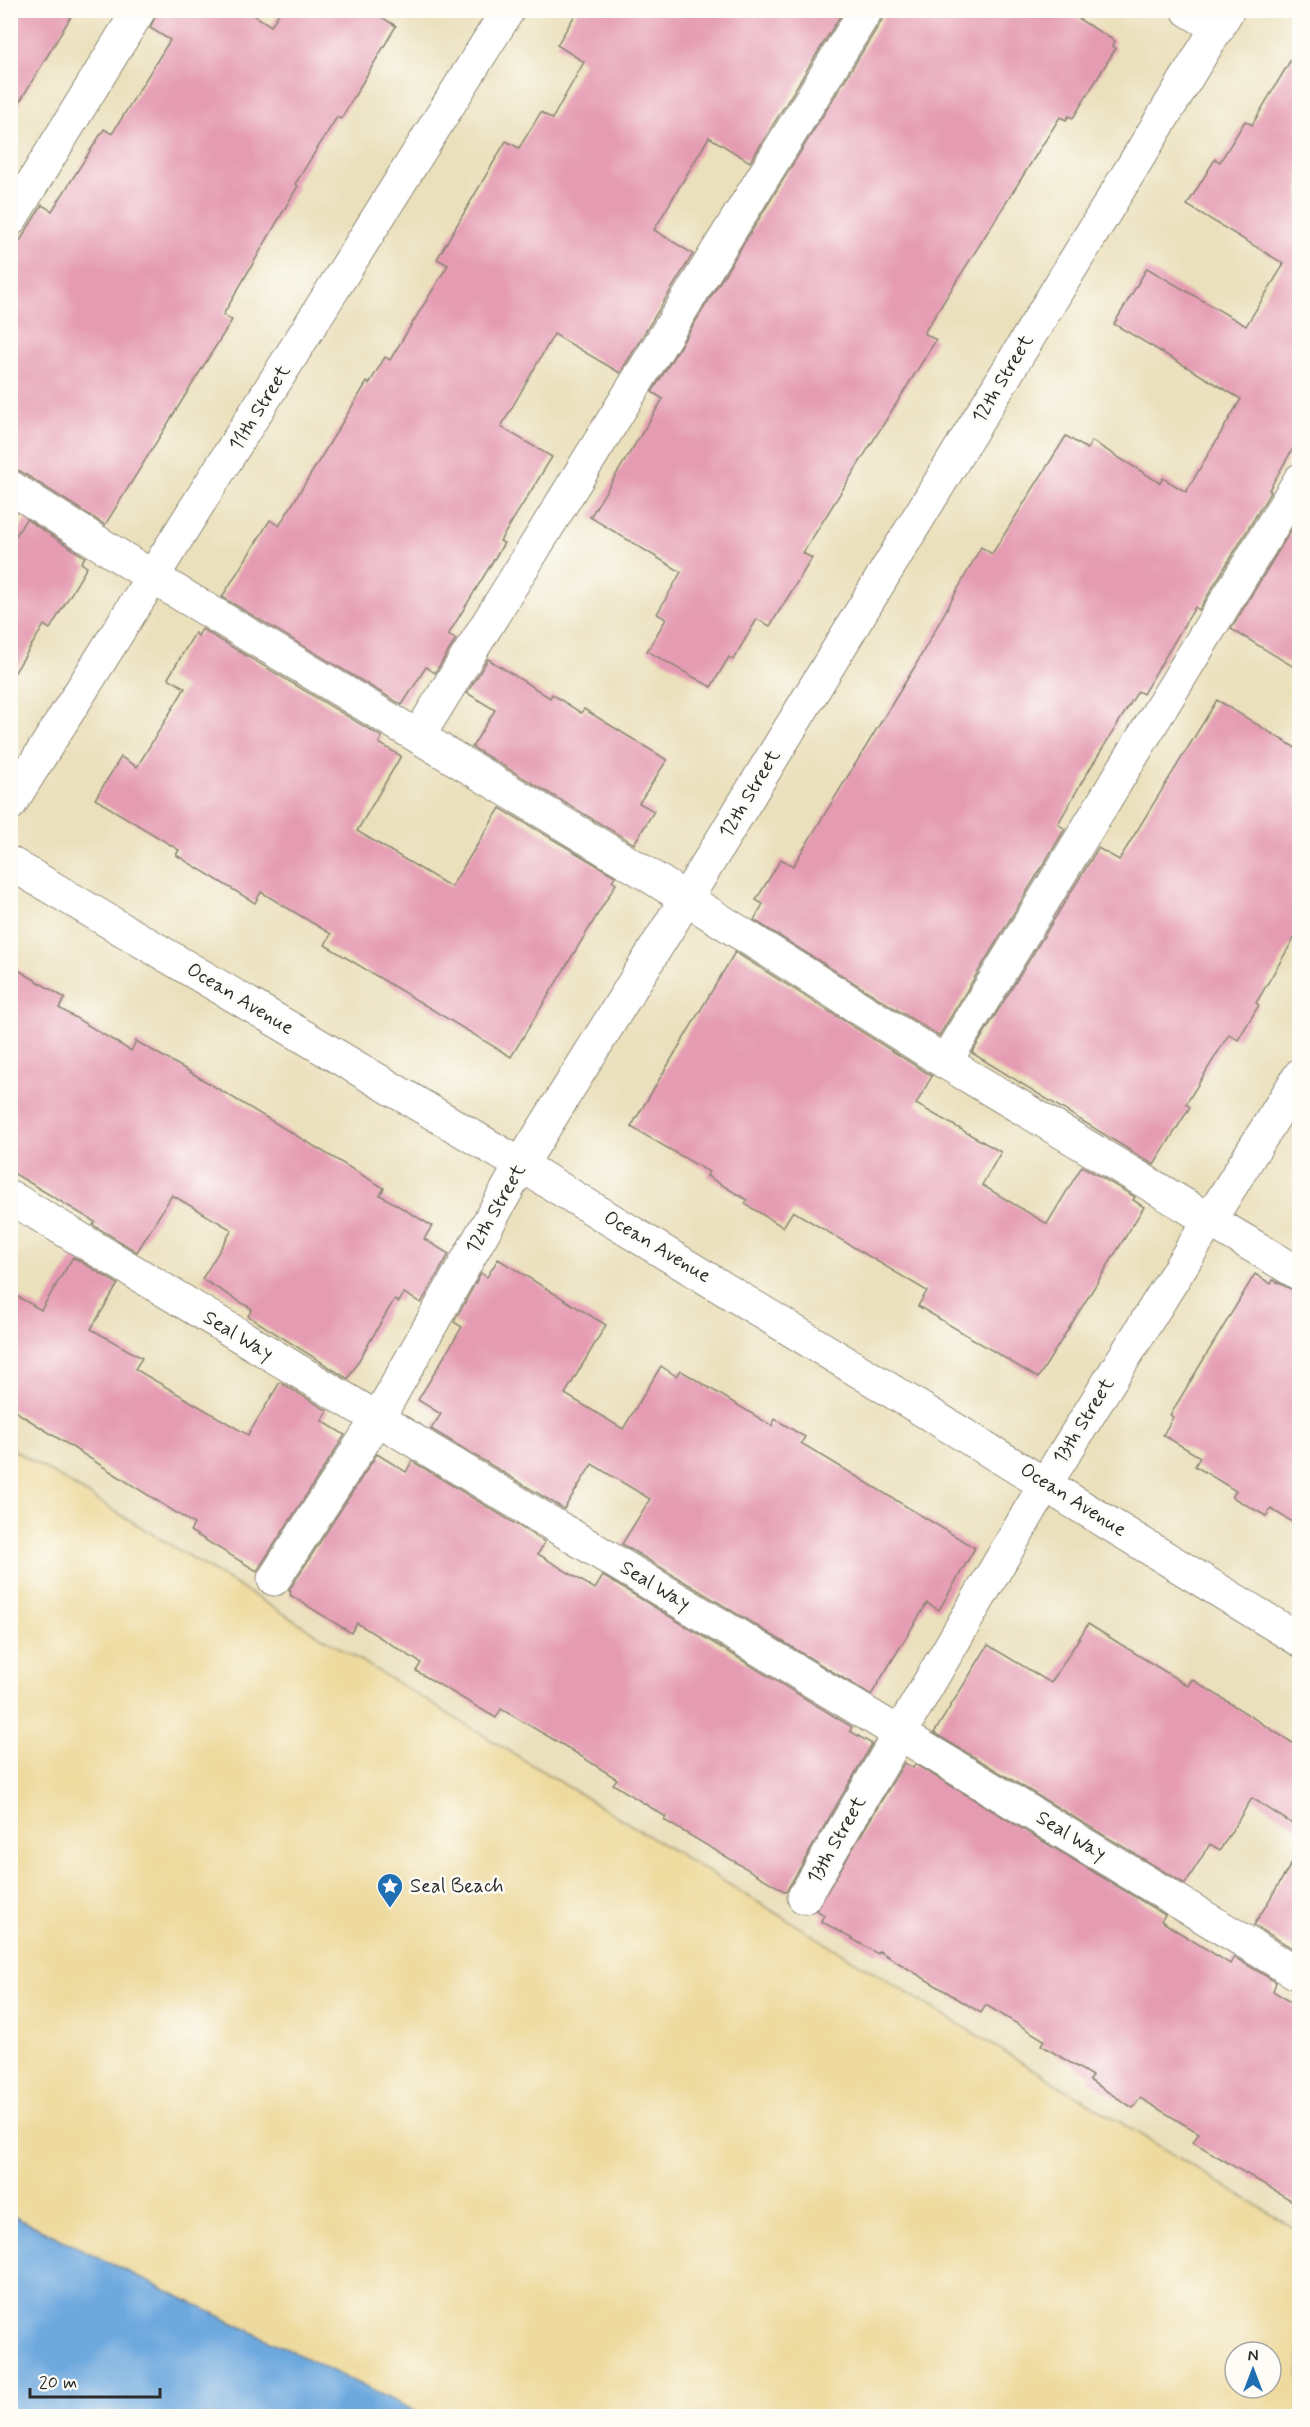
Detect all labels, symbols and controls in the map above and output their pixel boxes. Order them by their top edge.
street label: 12th Street [966,329,1040,428]
street label: 11th Street [223,359,297,456]
street label: 12th Street [713,744,787,843]
street label: Ocean Avenue [181,956,299,1042]
street label: 12th Street [460,1159,533,1259]
street label: Ocean Avenue [598,1204,716,1290]
street label: Seal Way [198,1304,278,1368]
street label: 13th Street [1047,1373,1121,1469]
street label: Ocean Avenue [1015,1457,1131,1543]
street label: Seal Way [615,1554,695,1618]
street label: 13th Street [801,1791,873,1889]
street label: Seal Way [1031,1804,1111,1868]
place icon: Seal Beach [375,1871,405,1909]
place label: Seal Beach [410,1873,504,1900]
north arrow [1223,2340,1283,2400]
text: N [1248,2346,1258,2367]
scale bar [30,2361,160,2399]
text: 20 m [39,2371,77,2395]

